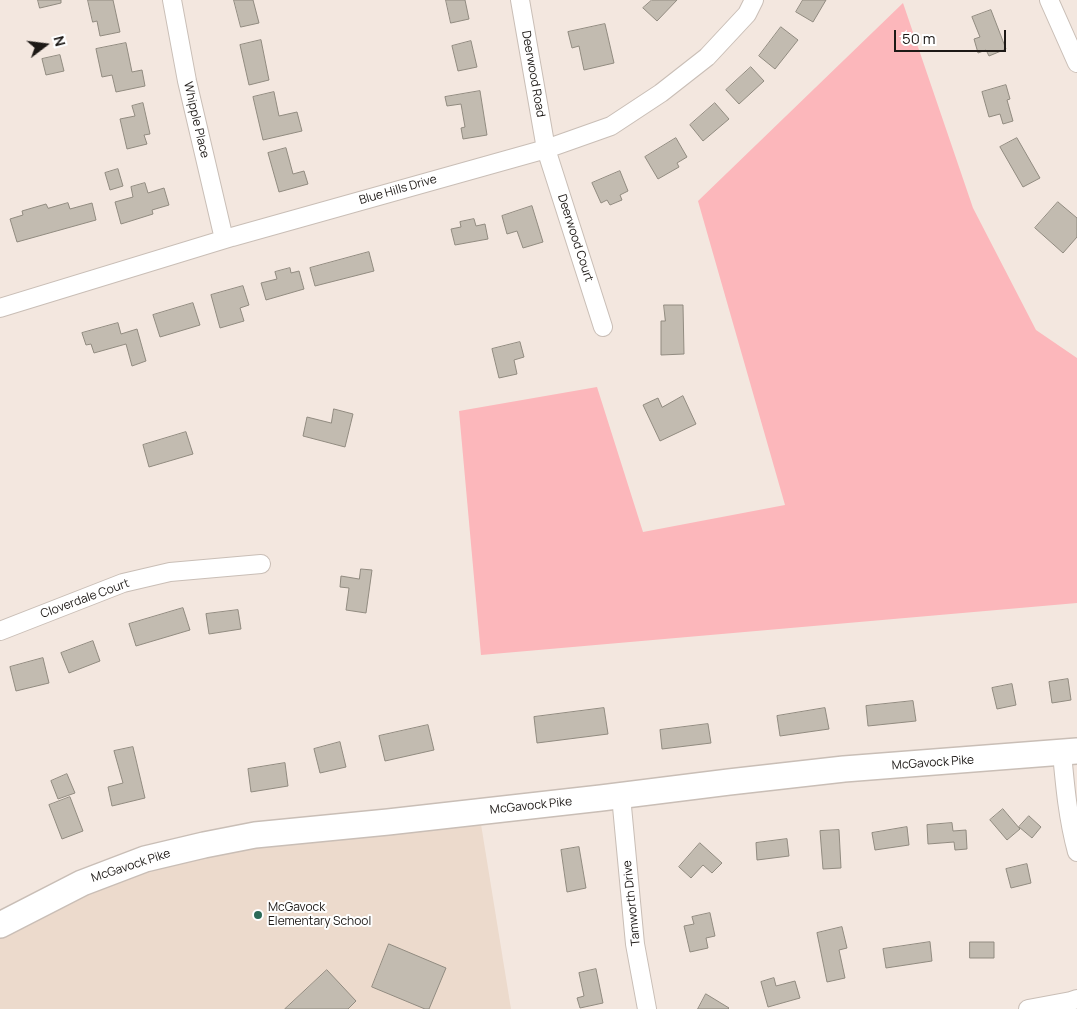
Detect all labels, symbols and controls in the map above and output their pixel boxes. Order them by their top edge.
north arrow [20,20,70,70]
scale bar [897,20,1010,52]
text: 50 m [902,28,936,49]
street label: Deerwood Road [518,30,548,118]
text: N [49,34,70,48]
street label: Whipple Place [180,80,212,160]
street label: Blue Hills Drive [358,172,438,208]
street label: Deerwood Court [554,192,596,284]
street label: Cloverdale Court [39,576,131,622]
street label: McGavock Pike [891,753,975,773]
street label: McGavock Pike [489,795,573,817]
street label: McGavock Pike [90,846,172,886]
street label: Tamworth Drive [620,860,644,946]
place label: McGavock Elementary School [268,901,371,929]
marker: McGavock Elementary School [252,909,264,921]

